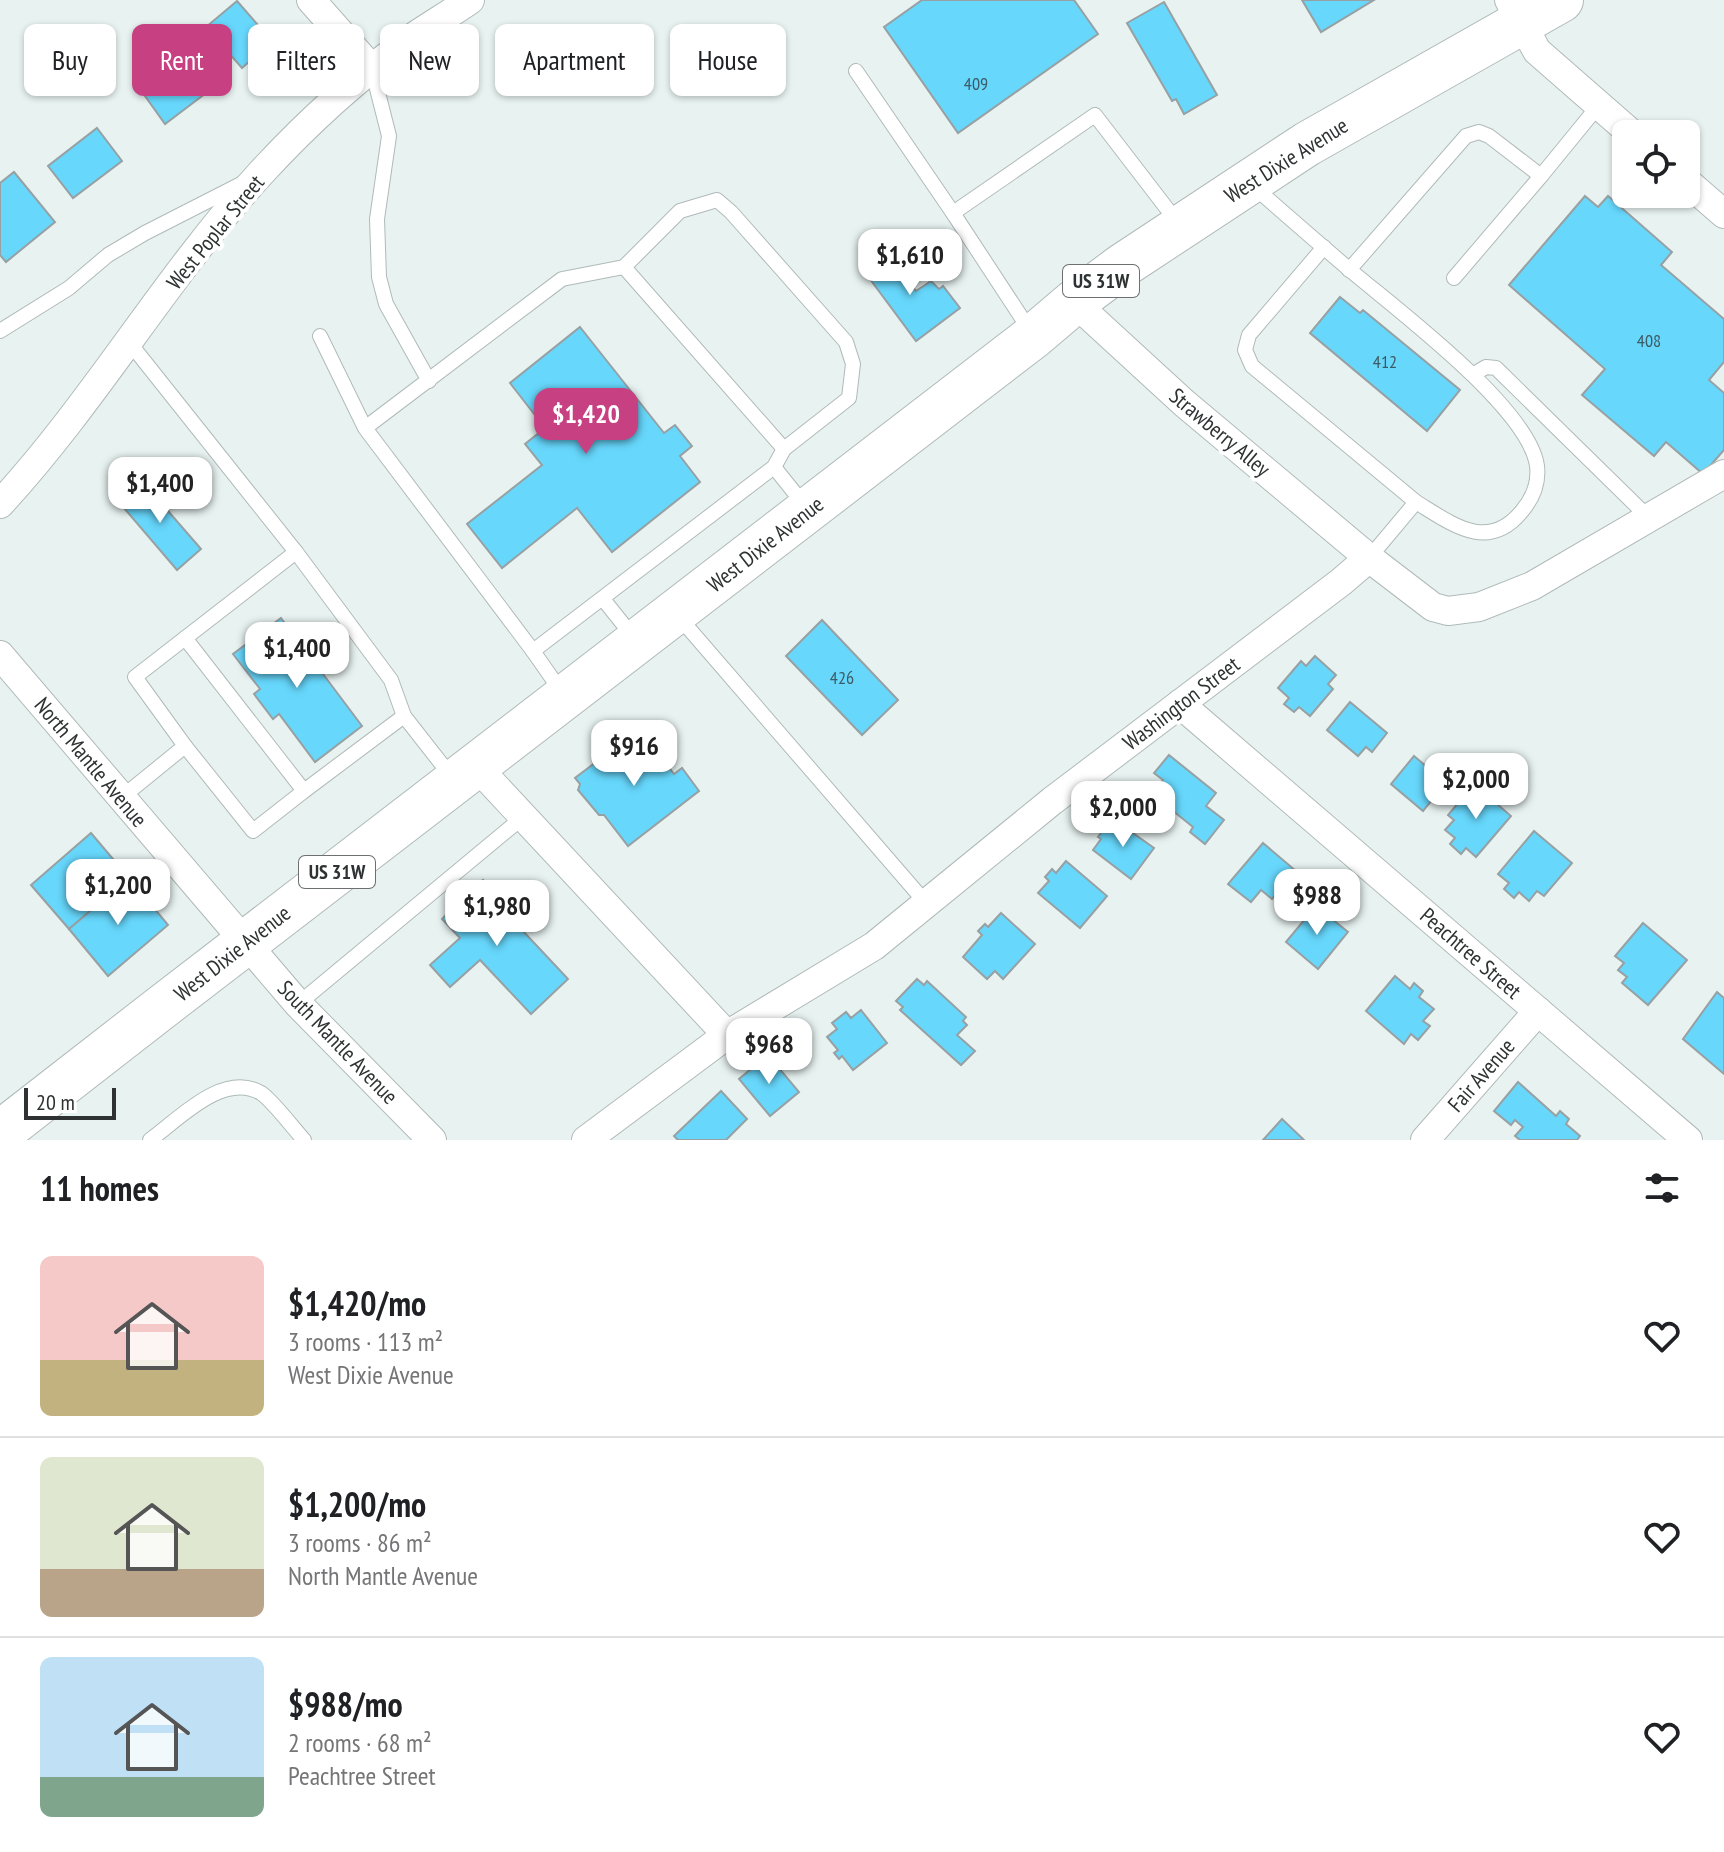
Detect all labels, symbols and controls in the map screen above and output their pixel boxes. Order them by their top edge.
chip: Buy [24,24,116,96]
chip: Rent [132,24,232,96]
chip: Filters [248,24,364,96]
chip: New [380,24,479,96]
chip: Apartment [495,24,654,96]
chip: House [670,24,786,96]
house number: 409 [964,72,988,95]
street label: West Dixie Avenue [1219,111,1353,209]
map controls [1612,120,1700,208]
button: locate [1612,120,1700,208]
street label: West Poplar Street [160,169,270,295]
pin: $1,610 [845,229,975,297]
text: $1,610 [876,238,944,271]
road number: US 31W [1063,265,1139,297]
house number: 408 [1637,329,1661,352]
house number: 412 [1373,350,1397,373]
street label: Strawberry Alley [1164,382,1277,483]
pin: $1,420 [521,388,651,456]
text: $1,420 [552,397,620,430]
pin: $1,400 [95,457,225,525]
text: $1,400 [126,466,194,499]
street label: West Dixie Avenue [701,490,829,598]
pin: $1,400 [232,622,362,690]
text: $1,400 [263,631,331,664]
street label: Washington Street [1117,650,1245,756]
house number: 426 [830,666,854,689]
street label: North Mantle Avenue [29,691,153,833]
pin: $916 [587,720,681,788]
text: $916 [609,729,659,762]
pin: $2,000 [1411,753,1541,821]
text: $2,000 [1442,762,1510,795]
pin: $2,000 [1058,781,1188,849]
text: $2,000 [1089,790,1157,823]
road number: US 31W [299,856,375,888]
pin: $1,200 [53,859,183,927]
text: $1,200 [84,868,152,901]
pin: $988 [1270,869,1364,937]
text: $988 [1292,878,1342,911]
pin: $1,980 [432,880,562,948]
text: $1,980 [463,889,531,922]
street label: West Dixie Avenue [168,899,296,1007]
street label: Peachtree Street [1415,901,1527,1005]
street label: South Mantle Avenue [272,974,404,1110]
pin: $968 [722,1018,816,1086]
text: $968 [744,1027,794,1060]
street label: Fair Avenue [1441,1032,1521,1118]
scale bar [24,1084,116,1120]
text: 20 m [36,1088,75,1116]
text: 11 homes [40,1166,159,1210]
icon: filters [1640,1166,1684,1210]
text: $1,420/mo [288,1281,426,1325]
icon: home [104,1288,200,1384]
icon: heart [1640,1314,1684,1358]
text: 3 rooms · 113 m² [288,1325,443,1358]
text: West Dixie Avenue [288,1358,454,1391]
text: $1,200/mo [288,1482,426,1526]
icon: home [104,1489,200,1585]
icon: heart [1640,1515,1684,1559]
text: 3 rooms · 86 m² [288,1526,432,1559]
text: North Mantle Avenue [288,1559,478,1592]
text: $988/mo [288,1682,403,1726]
icon: home [104,1689,200,1785]
icon: heart [1640,1715,1684,1759]
text: 2 rooms · 68 m² [288,1726,432,1759]
text: Peachtree Street [288,1759,436,1792]

